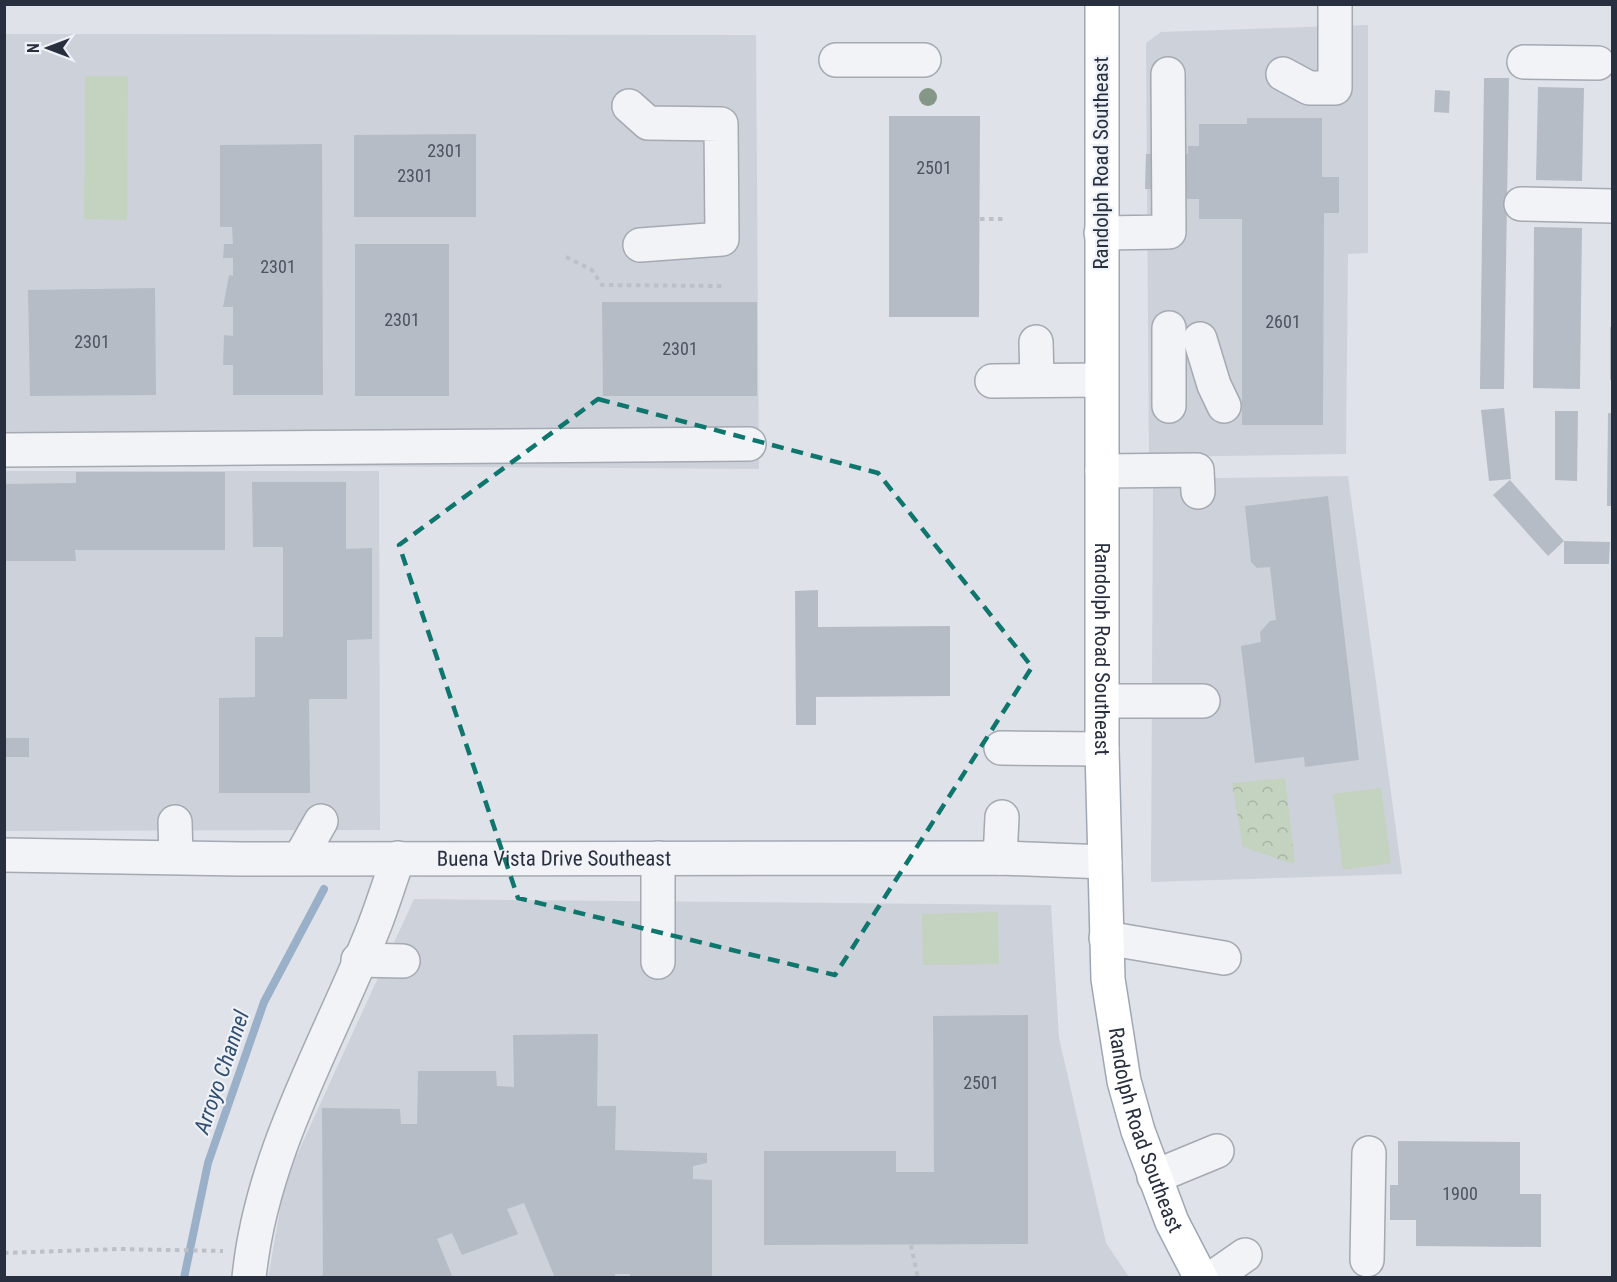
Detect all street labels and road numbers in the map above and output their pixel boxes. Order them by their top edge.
street label: Randolph Road Southeast [1089,56,1113,270]
street label: Randolph Road Southeast [1090,542,1114,756]
street label: Buena Vista Drive Southeast [437,846,671,871]
street label: Randolph Road Southeast [1104,1026,1187,1237]

